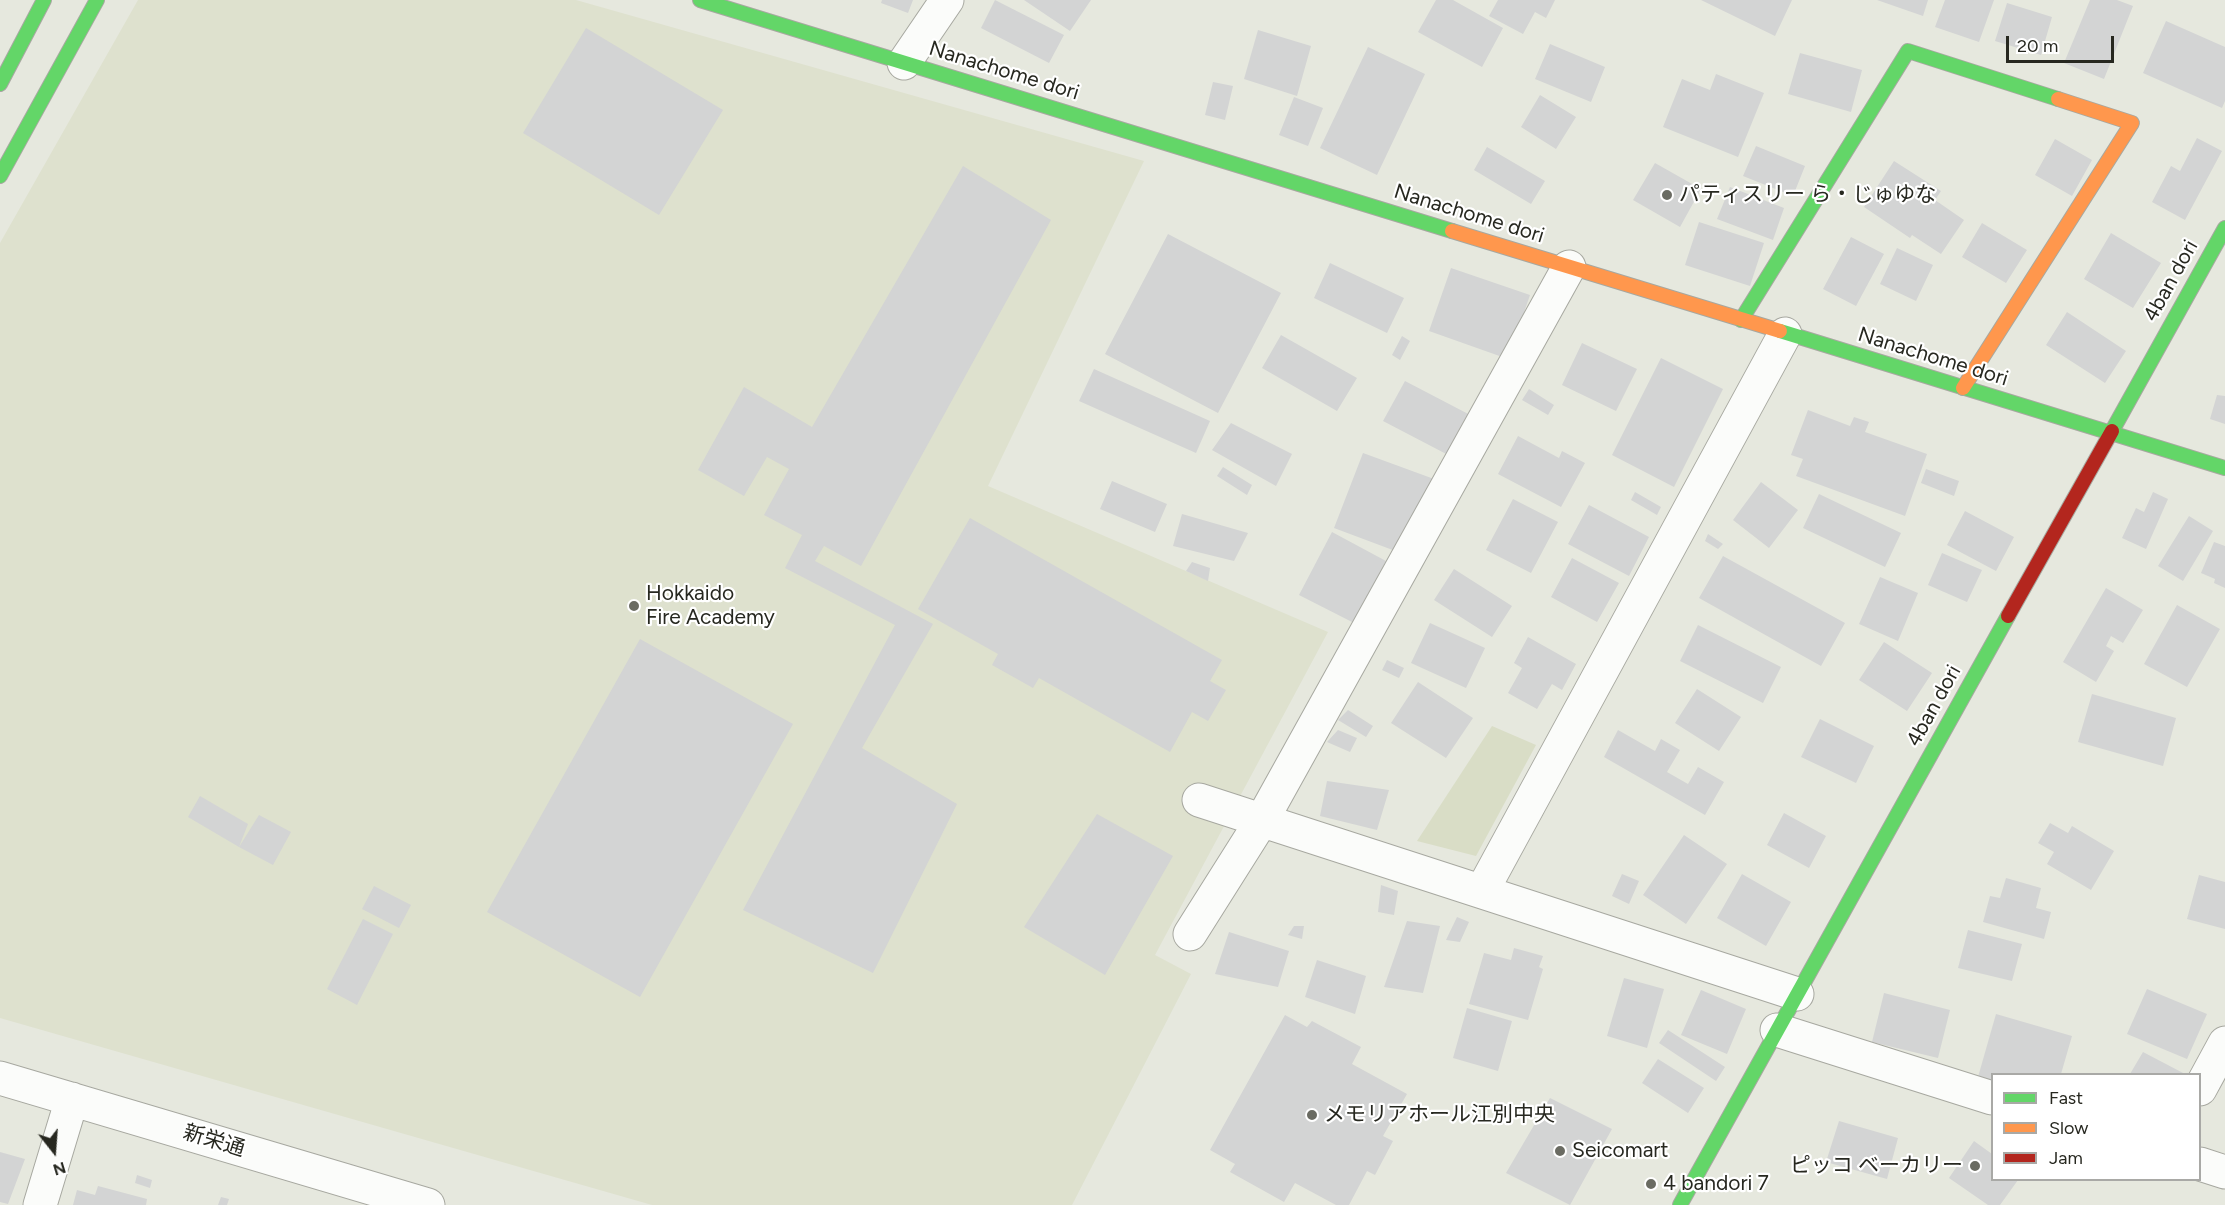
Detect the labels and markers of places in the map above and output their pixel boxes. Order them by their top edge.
place label: パティスリー ら・じゅゆな [1679,182,1936,208]
marker: パティスリー ら・じゅゆな [1660,188,1674,202]
place label: Hokkaido Fire Academy [646,581,775,631]
marker: Hokkaido Fire Academy [627,599,641,613]
place label: メモリアホール江別中央 [1324,1102,1555,1128]
marker: メモリアホール江別中央 [1305,1108,1319,1122]
place label: Seicomart [1572,1138,1668,1164]
marker: Seicomart [1553,1144,1567,1158]
place label: ピッコ ベーカリー [1790,1153,1963,1179]
marker: ピッコ ベーカリー [1968,1159,1982,1173]
place label: 4 bandori 7 [1663,1171,1769,1197]
marker: 4 bandori 7 [1644,1177,1658,1191]

